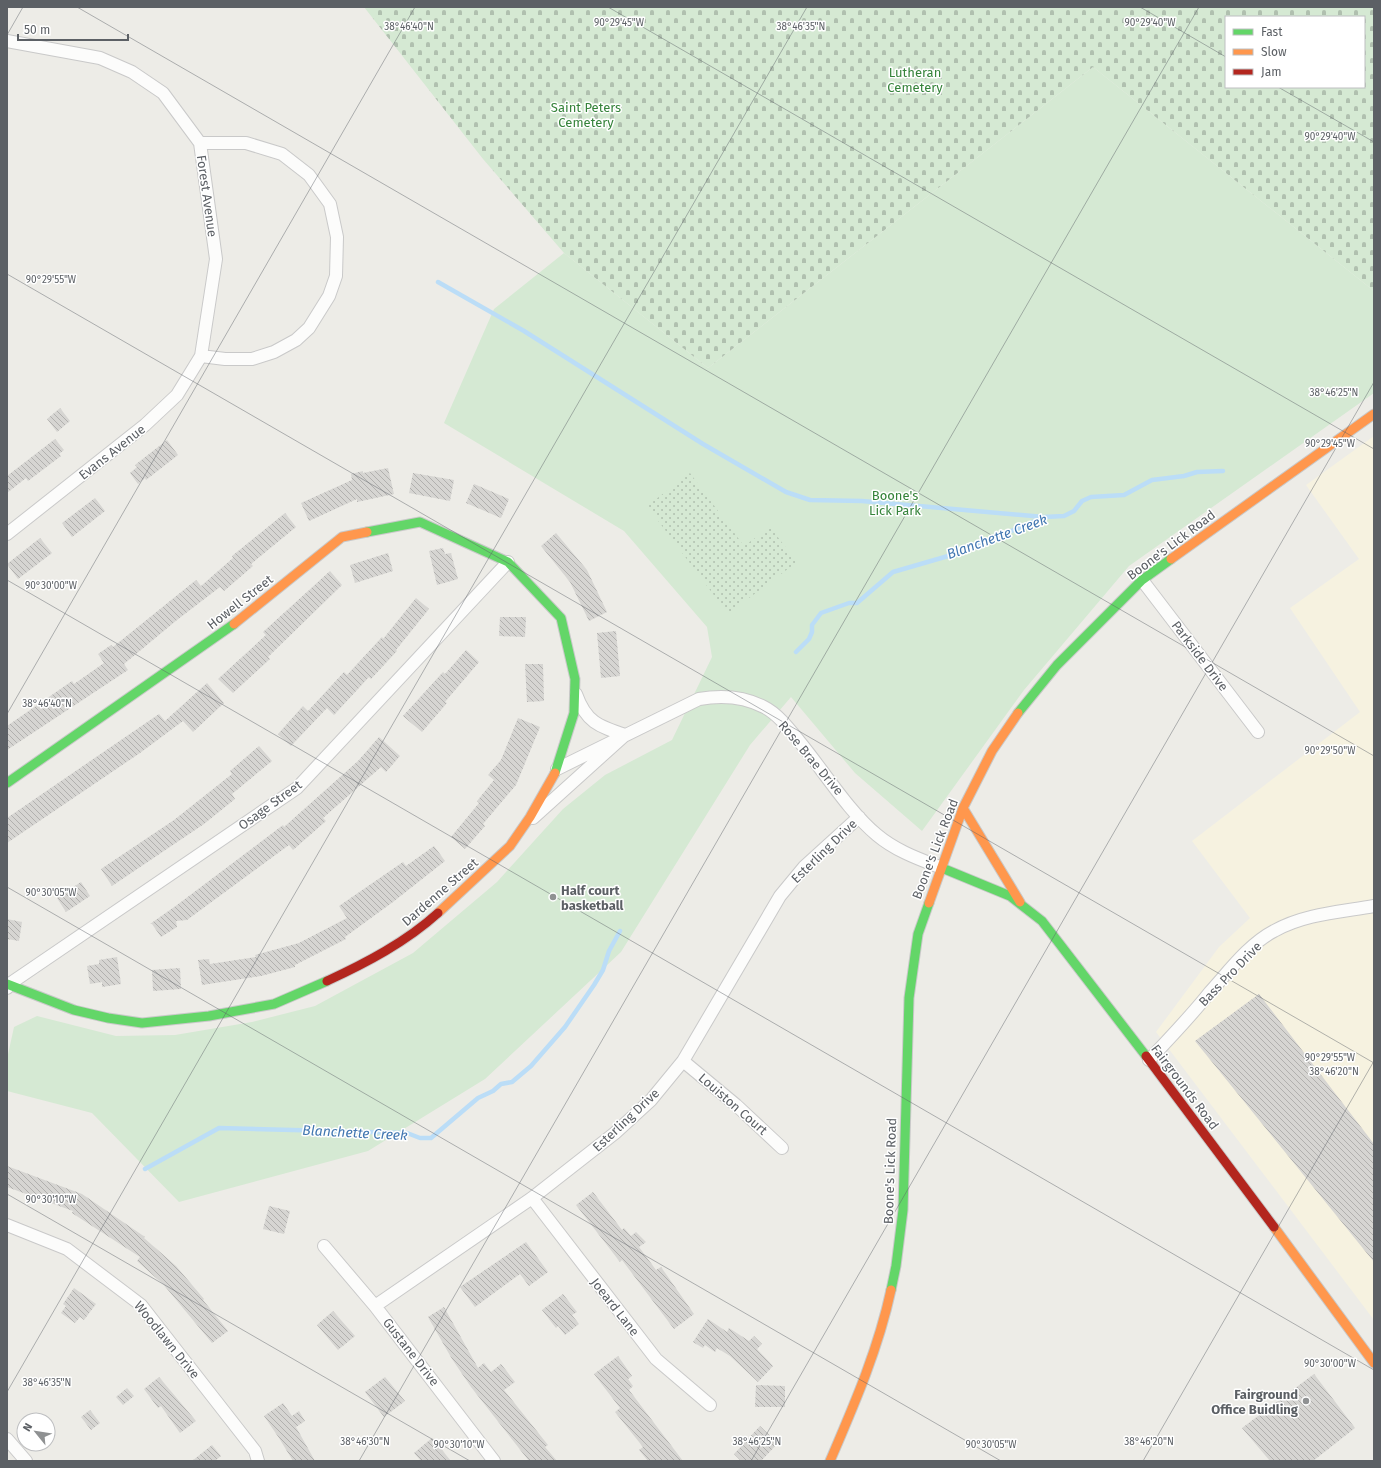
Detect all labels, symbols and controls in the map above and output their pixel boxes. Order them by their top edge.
scale bar [18,16,128,42]
legend [1225,16,1365,88]
text: 90°29'45"W [594,17,645,29]
text: 90°29'40"W [1125,17,1176,29]
text: 38°46'40"N [384,21,434,33]
text: 38°46'35"N [777,21,825,33]
text: 50 m [24,23,50,37]
text: Fast [1261,25,1283,39]
text: Slow [1261,45,1287,59]
park label: Lutheran Cemetery [887,65,943,95]
text: Jam [1261,65,1281,79]
park label: Saint Peters Cemetery [551,100,621,130]
text: 90°29'40"W [1305,131,1356,143]
street label: Forest Avenue [194,154,220,238]
text: 90°29'55"W [26,274,77,286]
text: 38°46'25"N [1310,387,1358,399]
street label: Evans Avenue [76,421,148,483]
text: 90°29'45"W [1305,438,1356,450]
park label: Boone's Lick Park [869,488,921,518]
street label: Boone's Lick Road [1124,507,1218,583]
water label: Blanchette Creek [945,511,1050,563]
street label: Howell Street [204,572,276,632]
text: 90°30'00"W [25,580,78,592]
street label: Parkside Drive [1169,618,1231,694]
text: 38°46'40"N [22,698,72,710]
street label: Rose Brae Drive [776,718,846,798]
text: 90°29'50"W [1304,745,1356,757]
street label: Osage Street [236,777,305,833]
street label: Boone's Lick Road [909,797,961,901]
street label: Esterling Drive [788,816,860,886]
street label: Dardenne Street [399,855,481,929]
place label: Half court basketball [561,883,624,913]
text: 90°30'05"W [25,887,77,899]
marker: Half court basketball [548,892,558,902]
street label: Bass Pro Drive [1196,939,1264,1009]
street label: Fairgrounds Road [1148,1042,1222,1132]
text: 90°29'55"W [1305,1052,1356,1064]
text: 38°46'20"N [1309,1066,1359,1078]
street label: Louiston Court [696,1070,771,1138]
street label: Esterling Drive [590,1085,662,1155]
street label: Boone's Lick Road [881,1118,899,1224]
water label: Blanchette Creek [302,1122,408,1144]
text: 90°30'10"W [26,1194,77,1206]
street label: Joeard Lane [588,1275,642,1339]
street label: Woodlawn Drive [131,1298,203,1382]
street label: Gustane Drive [380,1315,442,1389]
text: 90°30'00"W [1304,1358,1357,1370]
text: 38°46'35"N [23,1377,71,1389]
place label: Fairground Office Buidling [1211,1387,1299,1417]
marker: Fairground Office Buidling [1301,1396,1311,1406]
north arrow [16,1412,56,1452]
text: N [20,1421,35,1434]
text: 38°46'30"N [340,1436,390,1448]
text: 38°46'25"N [733,1436,781,1448]
text: 38°46'20"N [1124,1436,1174,1448]
text: 90°30'10"W [434,1439,485,1451]
text: 90°30'05"W [965,1439,1017,1451]

